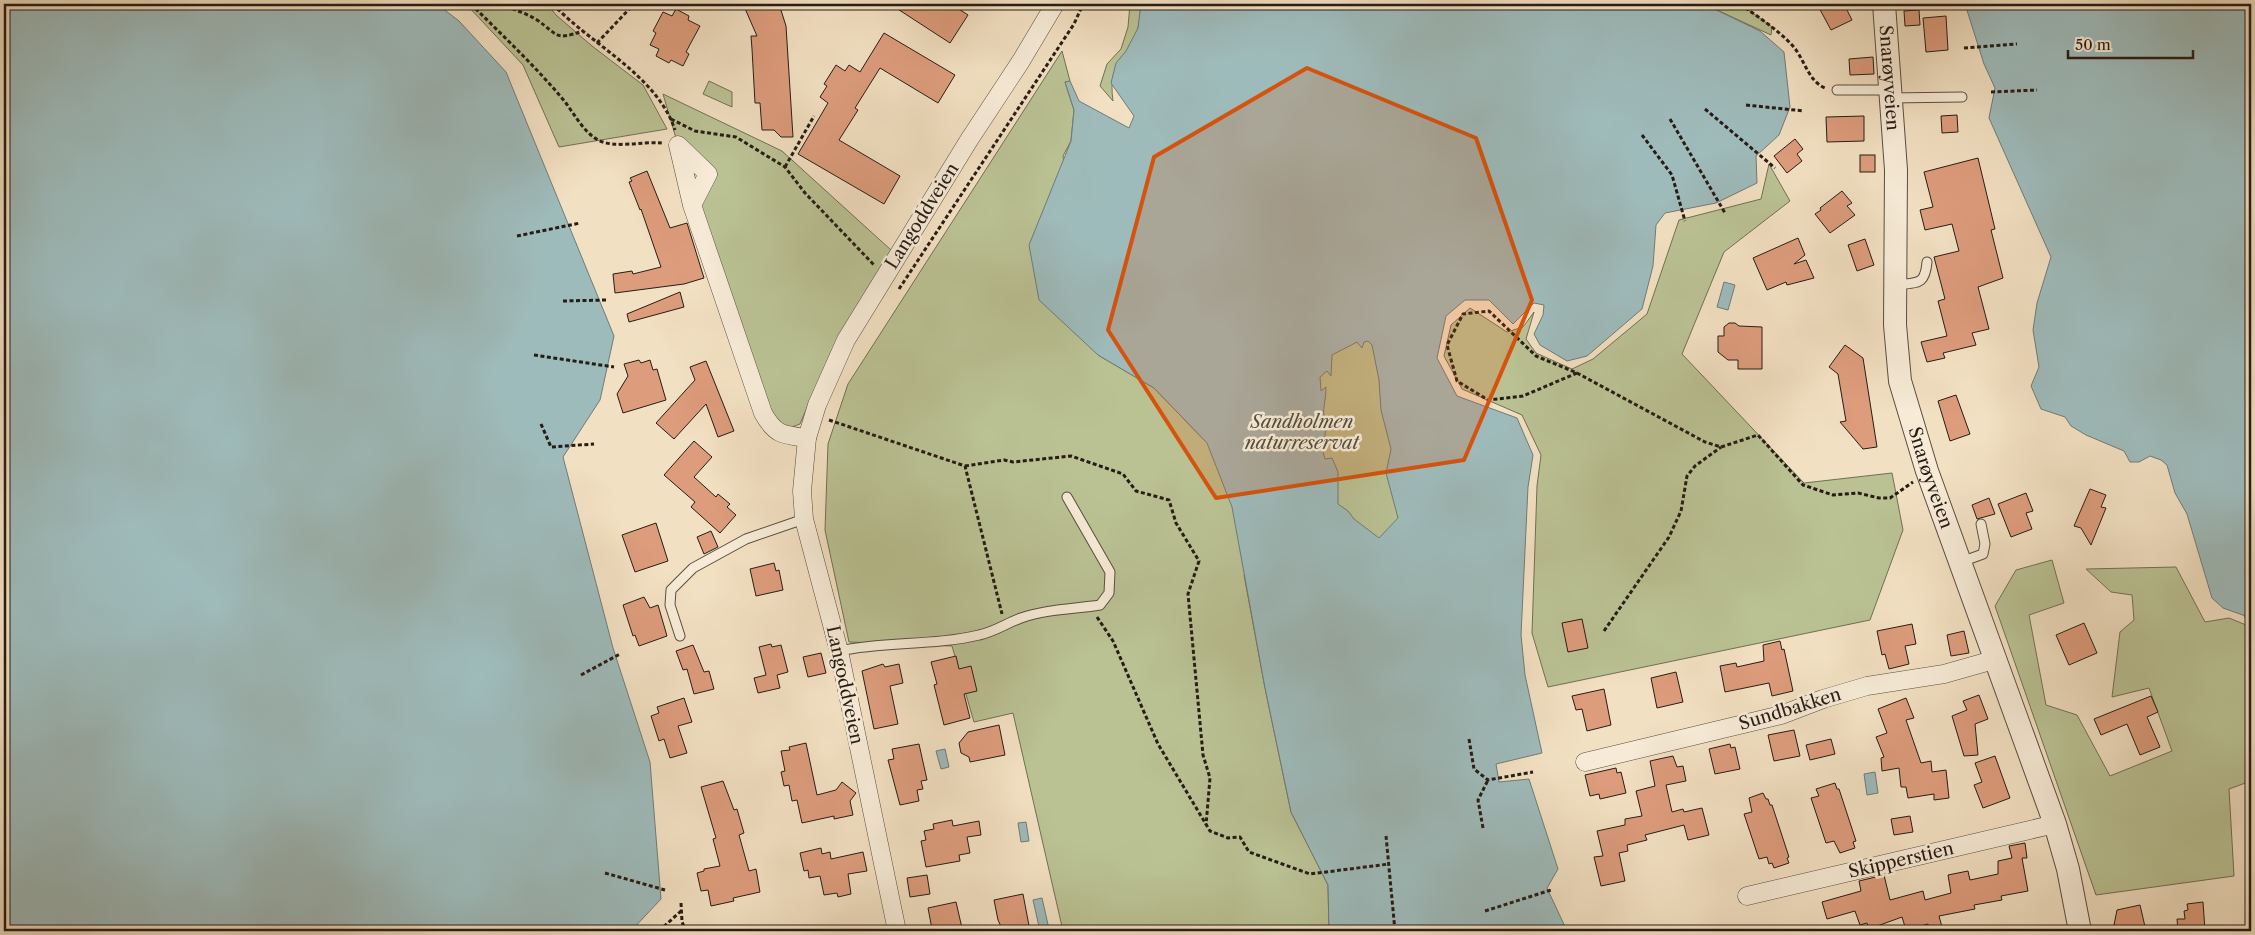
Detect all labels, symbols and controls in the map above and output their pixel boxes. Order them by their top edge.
street label: Snarøyveien [1875,24,1904,131]
scale bar [2068,28,2192,60]
text: 50 m [2075,35,2111,54]
street label: Langoddveien [881,159,963,273]
park label: Sandholmen naturreservat [1244,411,1360,454]
street label: Snarøyveien [1903,424,1958,531]
street label: Langoddveien [822,624,868,746]
street label: Sundbakken [1736,683,1844,735]
street label: Skipperstien [1846,837,1956,883]

